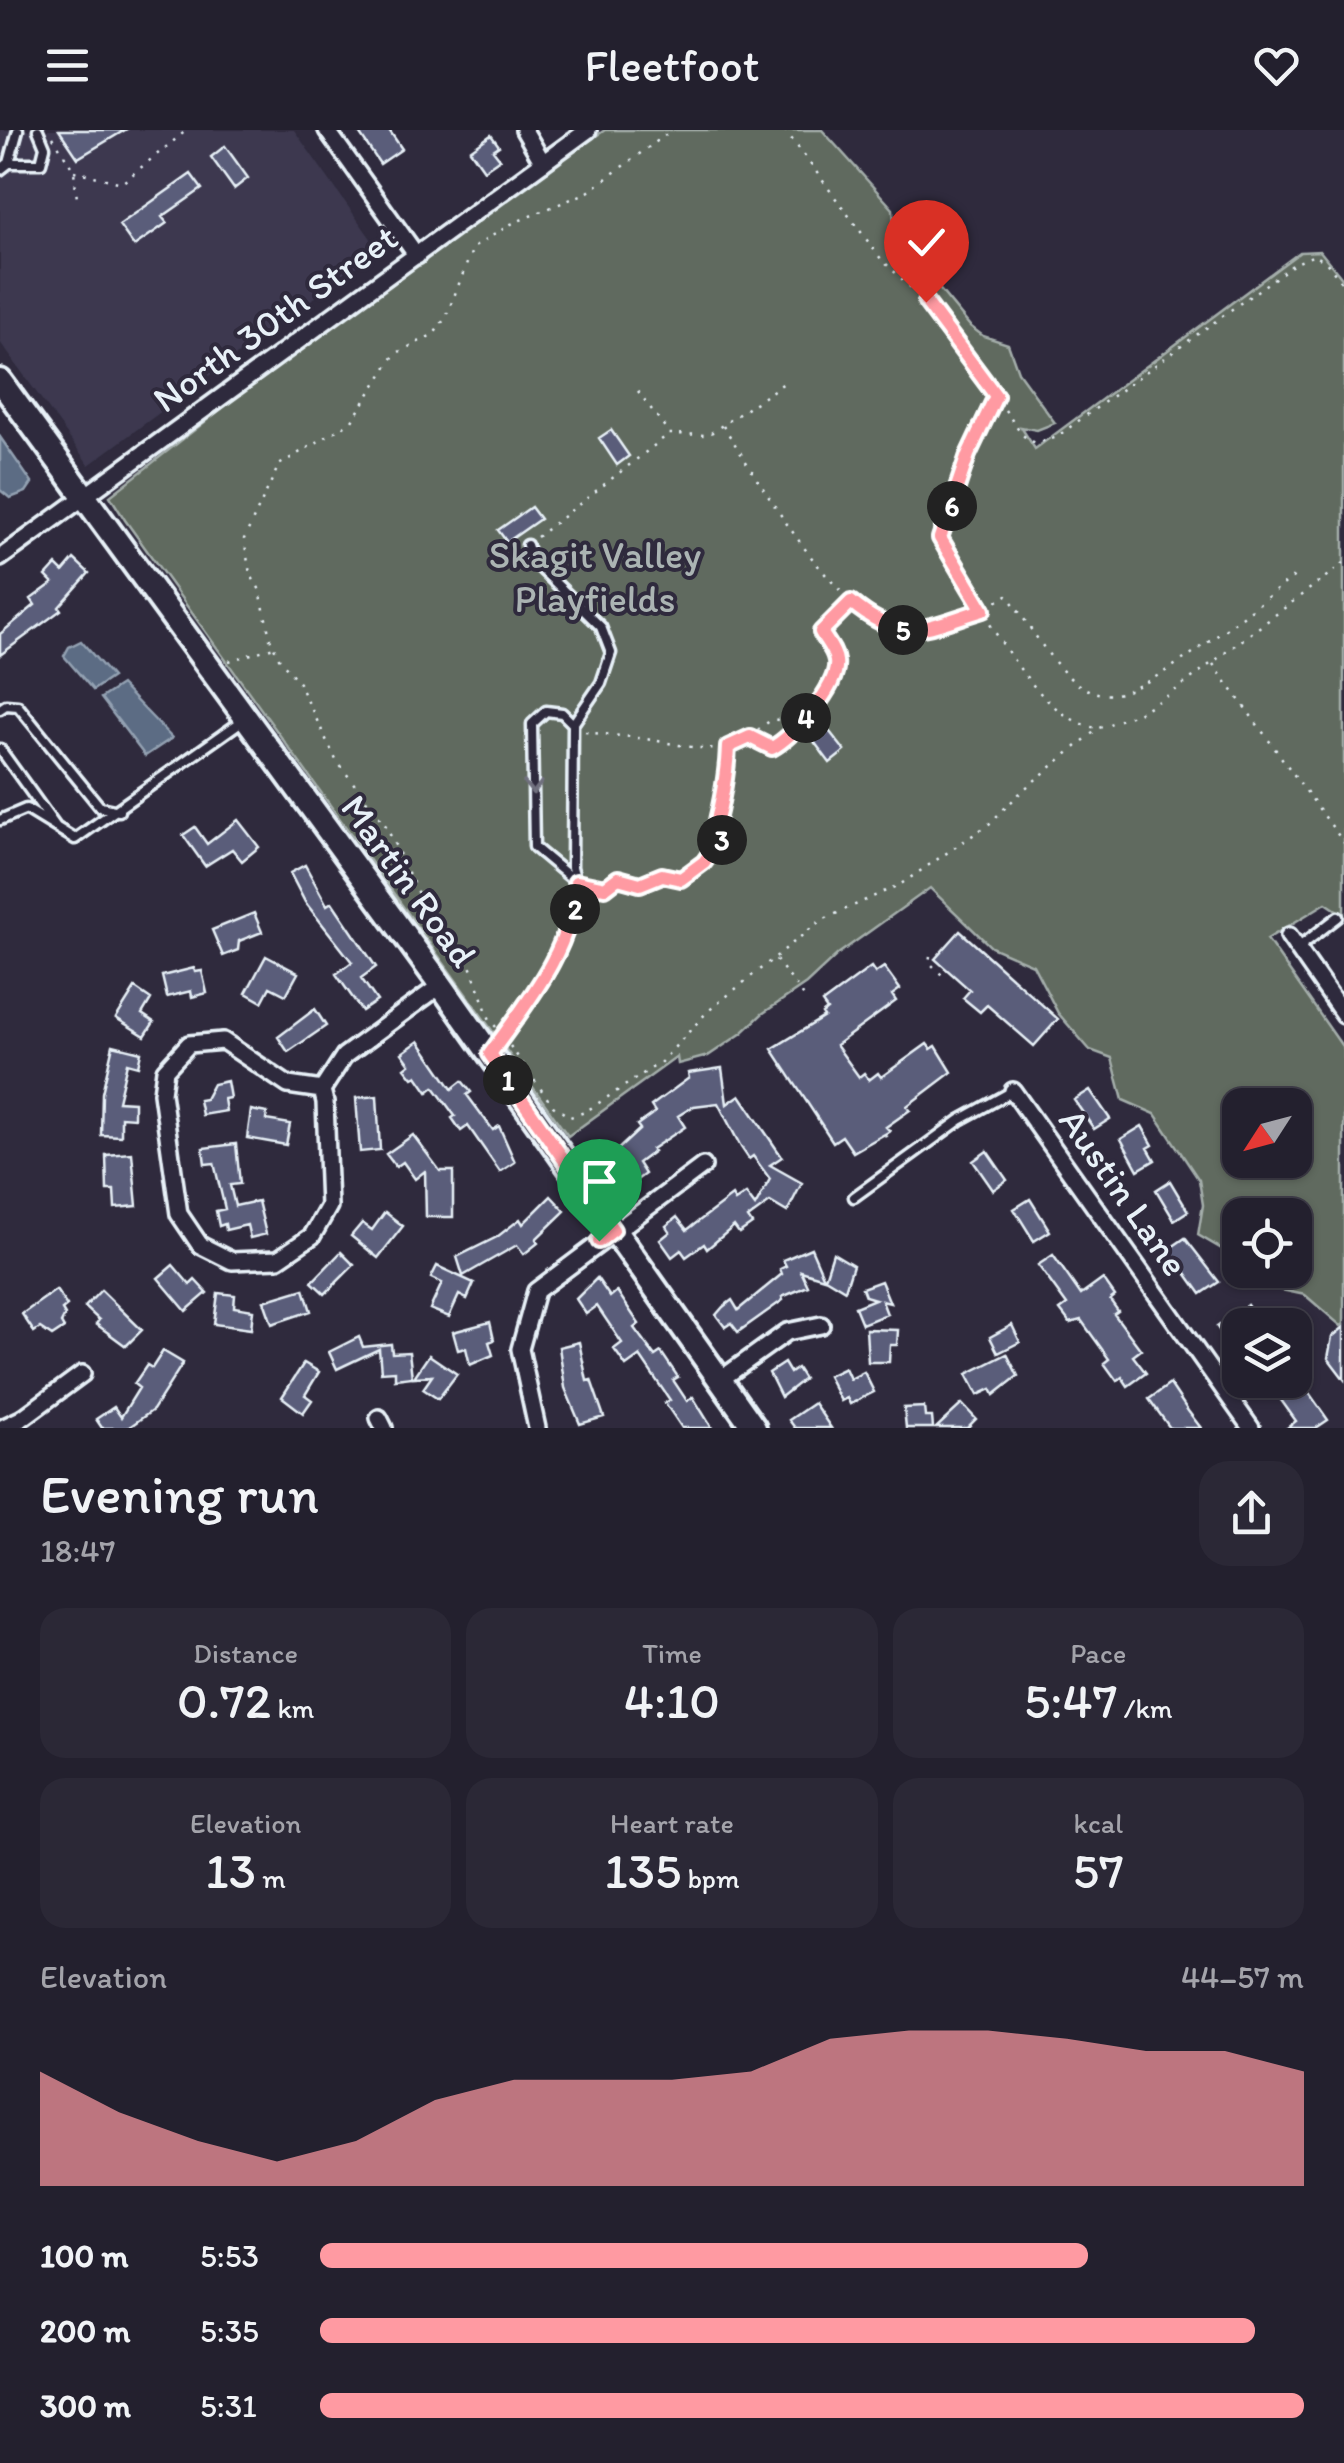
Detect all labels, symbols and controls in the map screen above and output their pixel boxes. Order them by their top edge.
icon: menu [40,38,95,93]
text: Fleetfoot [584,38,760,92]
icon: heart [1249,38,1304,93]
pin [884,200,969,303]
street label: North 30th Street [144,214,406,422]
icon: check [899,215,954,270]
pin: 6 [927,481,977,531]
text: 6 [945,489,959,523]
park label: Skagit Valley Playfields [489,532,701,622]
pin: 5 [878,605,928,655]
text: 5 [896,613,910,647]
pin: 4 [781,693,831,743]
text: 4 [798,701,814,735]
one-way arrow [522,779,543,795]
street label: Martin Road [331,786,487,976]
pin: 3 [697,815,747,865]
text: 3 [714,823,730,857]
pin: 2 [550,884,600,934]
text: 2 [568,892,582,926]
pin: 1 [483,1055,533,1105]
text: 1 [502,1063,515,1097]
north arrow [1222,1088,1312,1178]
map controls [1222,1088,1312,1398]
street label: Austin Lane [1049,1099,1199,1285]
pin [557,1139,642,1242]
icon: arrive [572,1154,627,1209]
button: locate [1222,1198,1312,1288]
button: layers [1222,1308,1312,1398]
text: Evening run [40,1461,319,1527]
button: share [1199,1461,1304,1566]
text: 18:47 [40,1532,115,1570]
text: Distance [193,1636,298,1670]
text: Time [642,1636,702,1670]
text: Pace [1070,1636,1126,1670]
text: 0.72 [177,1670,271,1731]
text: 4:10 [624,1670,720,1731]
text: 5:47 [1024,1670,1117,1731]
text: km [271,1691,314,1725]
text: /km [1117,1691,1173,1725]
text: Elevation [190,1806,301,1840]
text: Heart rate [610,1806,734,1840]
text: kcal [1073,1806,1123,1840]
text: 13 [206,1840,256,1901]
text: 135 [605,1840,681,1901]
text: 57 [1073,1840,1124,1901]
text: m [256,1861,286,1895]
text: bpm [681,1861,739,1895]
text: Elevation [40,1958,167,1996]
text: 44–57 m [1181,1958,1304,1996]
text: 100 m [40,2237,128,2275]
text: 5:53 [200,2237,259,2275]
text: 200 m [40,2312,130,2350]
text: 5:35 [200,2312,259,2350]
text: 300 m [40,2387,131,2425]
text: 5:31 [200,2387,257,2425]

